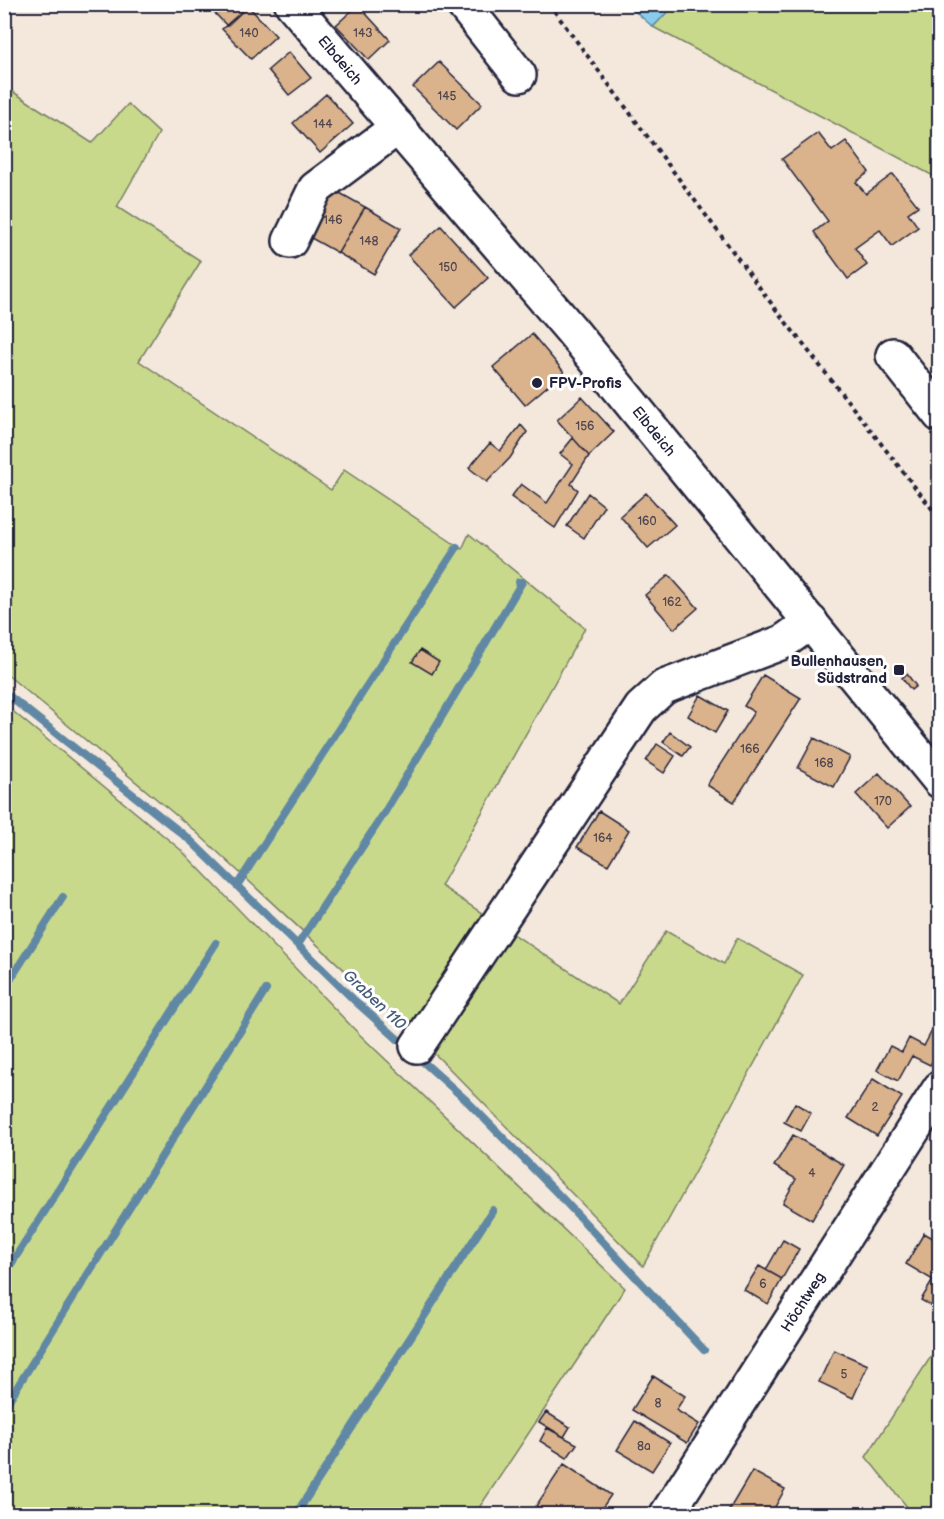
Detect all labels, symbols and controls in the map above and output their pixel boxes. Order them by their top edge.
house number: 140 [239,26,259,41]
house number: 143 [353,26,373,41]
street label: Elbdeich [313,32,366,89]
house number: 145 [438,89,457,104]
house number: 144 [313,117,333,132]
house number: 146 [323,213,343,228]
house number: 148 [360,234,378,249]
house number: 150 [439,260,457,275]
place label: FPV-Profis [549,374,622,393]
marker: FPV-Profis [530,376,544,390]
street label: Elbdeich [628,403,680,460]
house number: 156 [576,419,594,434]
house number: 160 [637,514,657,529]
house number: 162 [662,595,682,610]
place label: Bullenhausen, Südstrand [791,652,887,688]
marker: Bullenhausen, Südstrand [892,663,906,677]
house number: 166 [740,742,760,757]
house number: 168 [815,756,833,771]
house number: 170 [874,794,892,809]
house number: 164 [593,831,613,846]
water label: Graben 110 [339,966,410,1035]
house number: 2 [871,1100,879,1115]
house number: 4 [808,1166,816,1181]
street label: Höchtweg [777,1268,830,1336]
house number: 6 [759,1277,767,1292]
house number: 5 [841,1367,848,1382]
house number: 8 [655,1396,662,1411]
house number: 8a [637,1439,651,1454]

